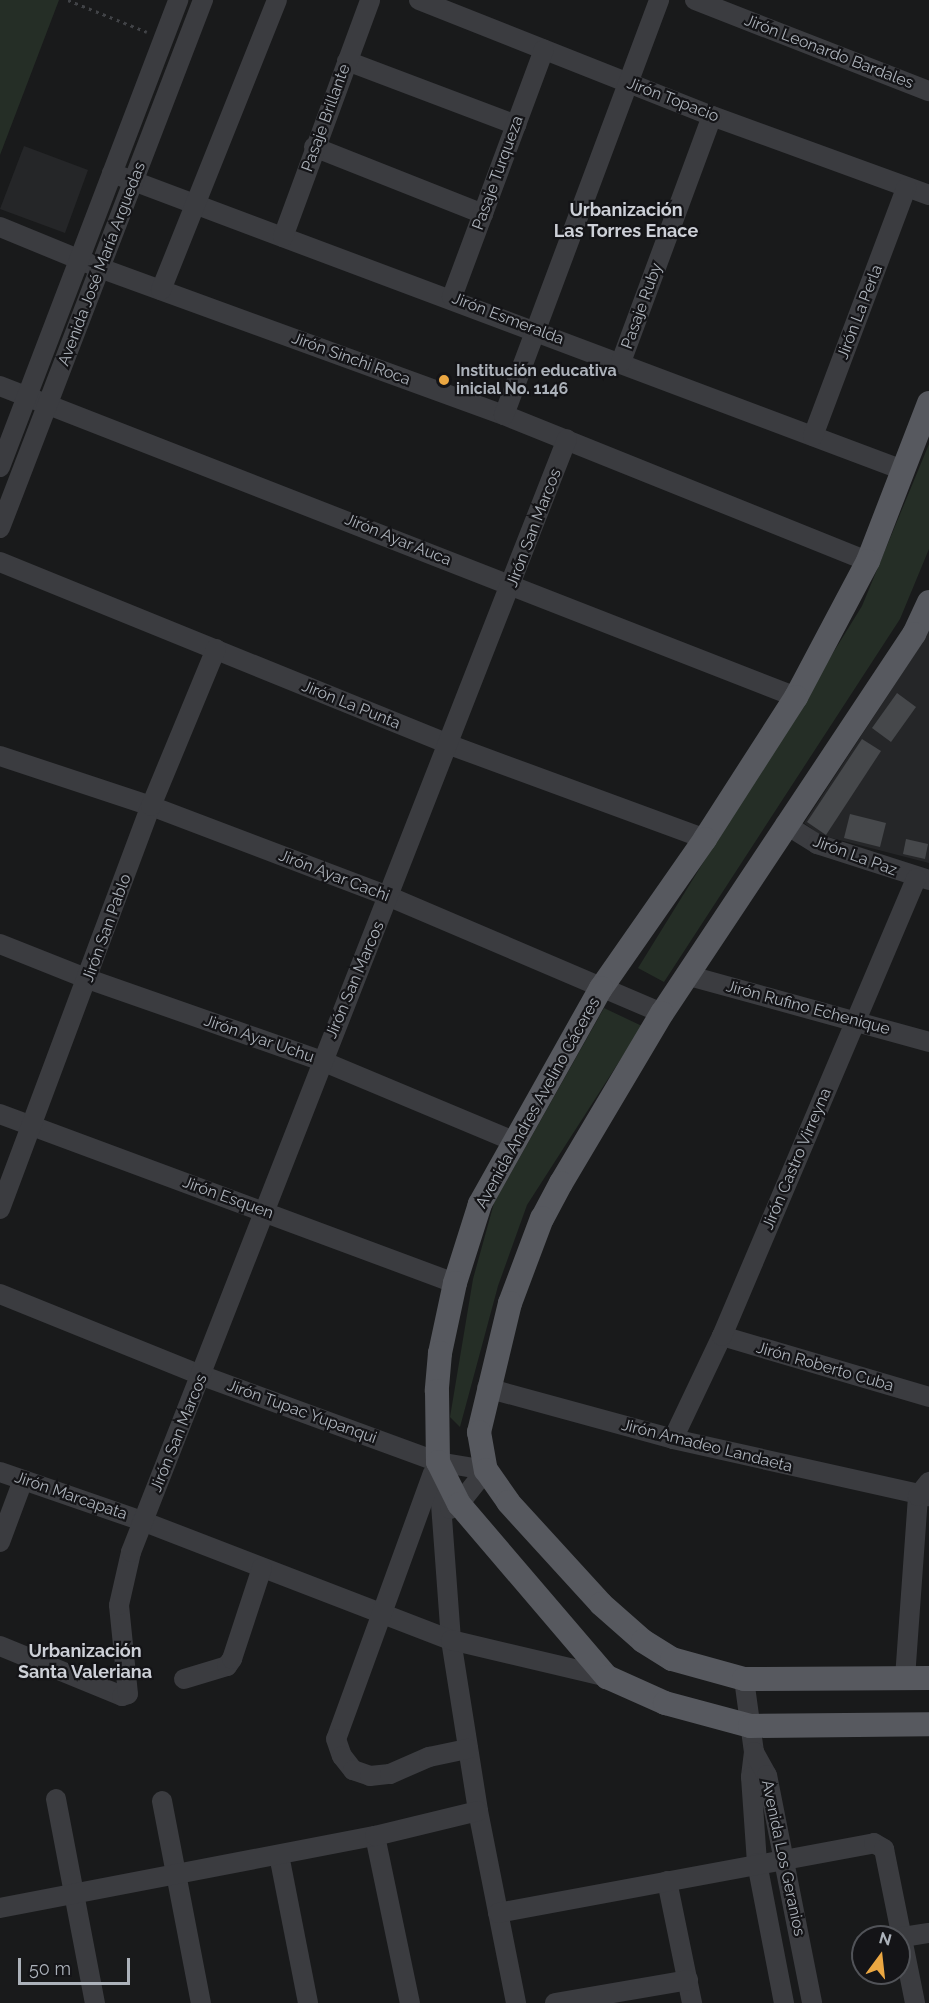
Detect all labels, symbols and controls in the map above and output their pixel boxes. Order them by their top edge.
street label: Jirón Leonardo Bardales [742,11,916,93]
street label: Pasaje Brillante [298,62,354,174]
street label: Jirón Topacio [624,74,722,126]
street label: Pasaje Turqueza [468,113,528,233]
street label: Avenida José María Arguedas [54,159,150,369]
district label: Urbanización Las Torres Enace [554,200,698,242]
street label: Pasaje Ruby [618,260,666,352]
street label: Jirón La Perla [833,262,887,362]
street label: Jirón Esmeralda [449,289,567,349]
street label: Jirón Sinchi Roca [289,329,413,389]
place label: Institución educativa inicial No. 1146 [456,361,617,399]
marker: Institución educativa inicial No. 1146 [437,373,451,387]
street label: Jirón San Marcos [503,466,565,590]
street label: Jirón Ayar Auca [341,510,455,570]
street label: Jirón La Punta [299,677,403,733]
street label: Jirón La Paz [810,832,900,880]
street label: Jirón Ayar Cachi [276,846,392,906]
street label: Jirón San Pablo [79,871,135,985]
street label: Jirón San Marcos [322,919,388,1041]
street label: Jirón Rufino Echenique [724,977,892,1039]
street label: Avenida Andres Avelino Cáceres [472,994,604,1212]
street label: Jirón Ayar Uchu [201,1011,317,1067]
street label: Jirón Castro Virreyna [758,1085,836,1233]
street label: Jirón Esquen [180,1173,276,1223]
street label: Jirón Roberto Cuba [754,1338,896,1396]
street label: Jirón San Marcos [147,1371,211,1495]
street label: Jirón Tupac Yupanqui [224,1376,380,1448]
street label: Jirón Amadeo Landaeta [619,1415,795,1477]
street label: Jirón Marcapata [12,1468,130,1524]
district label: Urbanización Santa Valeriana [18,1641,152,1684]
street label: Avenida Los Geranios [757,1778,809,1938]
north arrow [851,1925,911,1985]
text: N [877,1928,894,1950]
scale bar [21,1946,134,1984]
text: 50 m [29,1958,71,1979]

